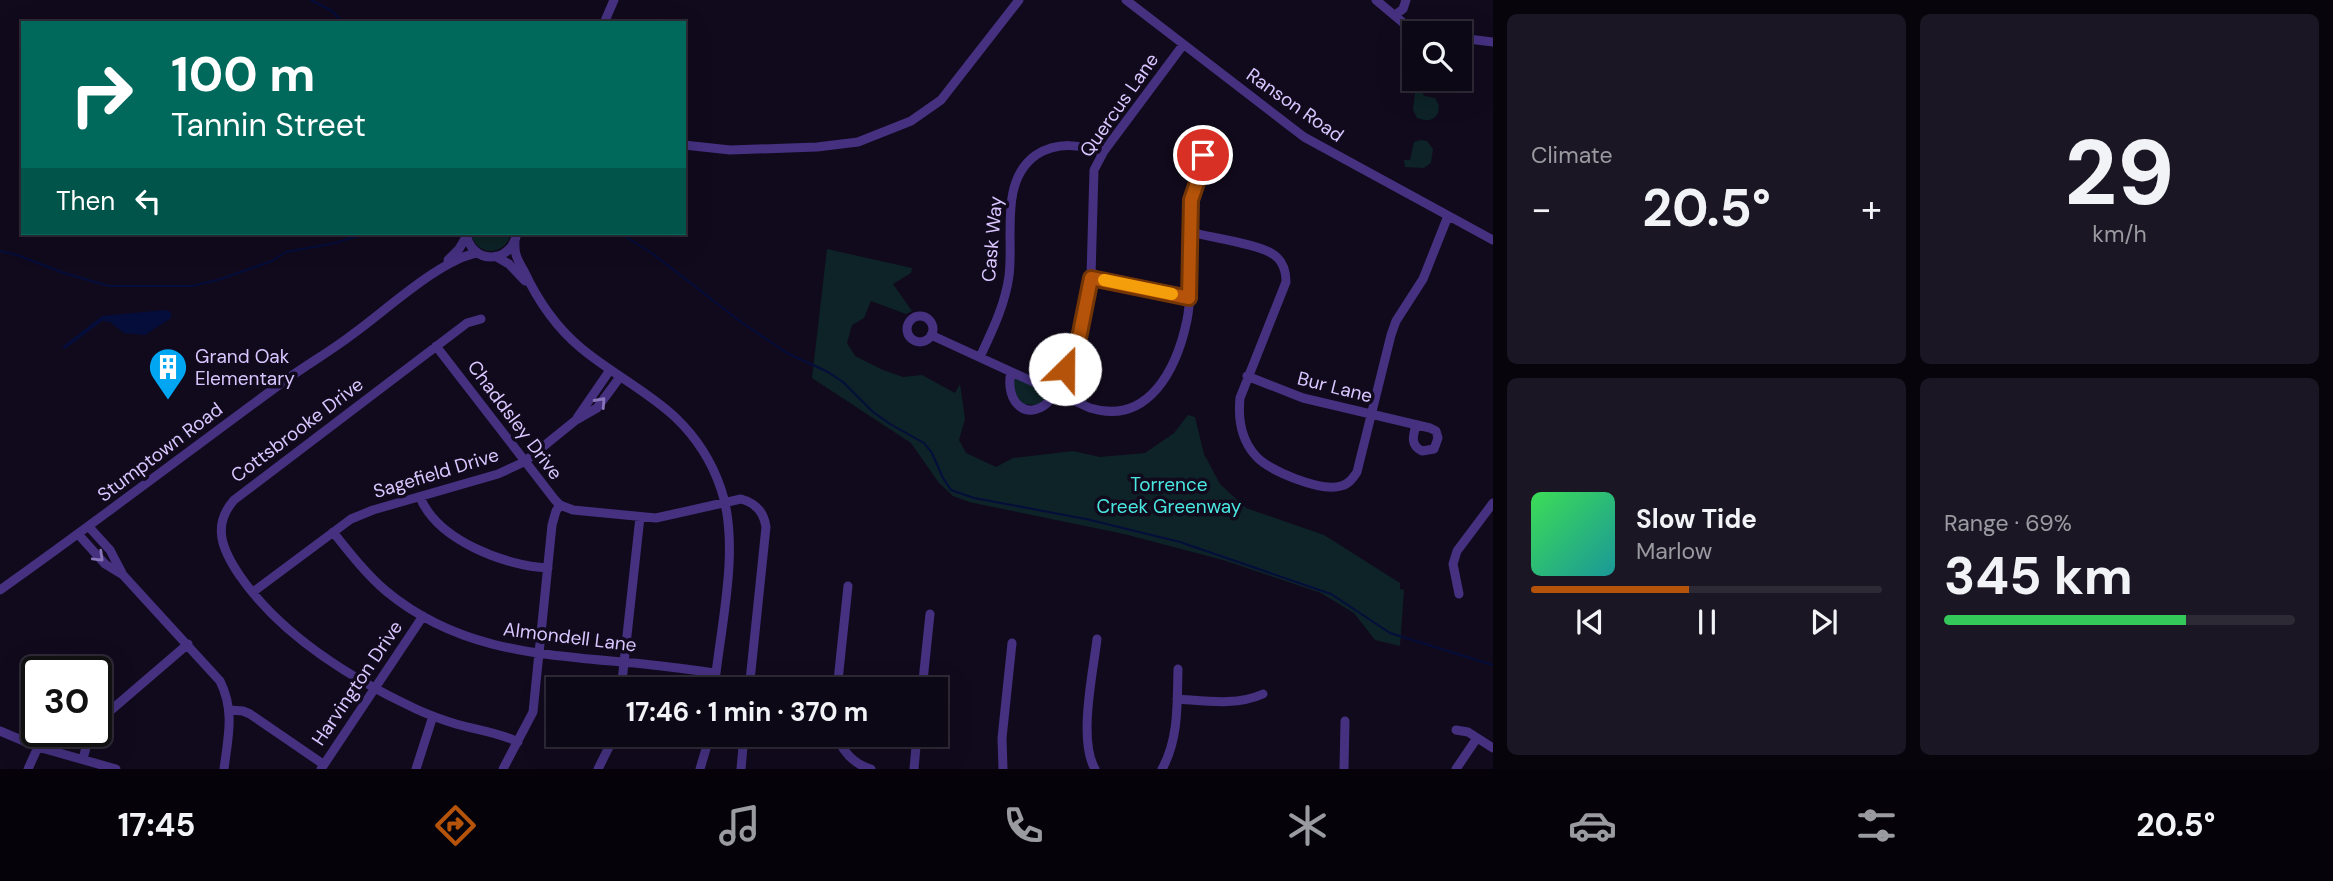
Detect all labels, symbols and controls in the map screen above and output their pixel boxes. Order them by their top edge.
map controls [1402,21,1472,91]
button: search [1402,21,1472,91]
text: 100 m [171,42,315,106]
street label: Quercus Lane [1074,48,1164,162]
icon: right [56,49,147,140]
street label: Ranson Road [1241,62,1349,148]
text: Tannin Street [171,104,366,146]
text: 29 [2065,114,2174,232]
pin [1173,125,1233,185]
icon: arrive [1184,136,1222,174]
text: Climate [1531,140,1613,170]
text: 20.5° [1642,174,1771,242]
icon: left [129,182,167,220]
text: Then [56,184,115,218]
text: − [1531,184,1552,234]
text: + [1861,184,1882,234]
street label: Cask Way [976,195,1008,283]
text: km/h [2092,219,2147,249]
position arrow [1028,332,1102,406]
place label: Grand Oak Elementary [195,344,295,391]
building icon: Grand Oak Elementary [147,346,189,401]
street label: Chaddsley Drive [462,355,568,485]
street label: Bur Lane [1295,366,1375,408]
street label: Cottsbrooke Drive [226,372,368,488]
street label: Stumptown Road [92,397,228,507]
one-way arrow [593,397,605,410]
street label: Sagefield Drive [370,442,502,504]
park label: Torrence Creek Greenway [1097,472,1242,519]
text: Slow Tide [1636,502,1757,536]
text: Range · 69% [1944,508,2072,538]
text: Marlow [1636,536,1712,566]
text: 345 km [1944,542,2133,610]
one-way arrow [91,548,104,561]
icon: previous [1571,603,1609,641]
icon: pause [1688,603,1726,641]
icon: next [1805,603,1843,641]
street label: Harvington Drive [306,616,408,750]
street label: Almondell Lane [502,616,638,658]
speed limit sign: 30 [21,656,112,747]
text: 17:46 · 1 min · 370 m [626,695,868,729]
icon: directions [431,801,480,850]
icon: music [715,801,764,850]
icon: phone [999,801,1048,850]
icon: climate [1283,801,1332,850]
icon: car [1568,801,1617,850]
icon: filters [1852,801,1901,850]
text: 17:45 [118,804,195,846]
text: 20.5° [2136,804,2215,846]

